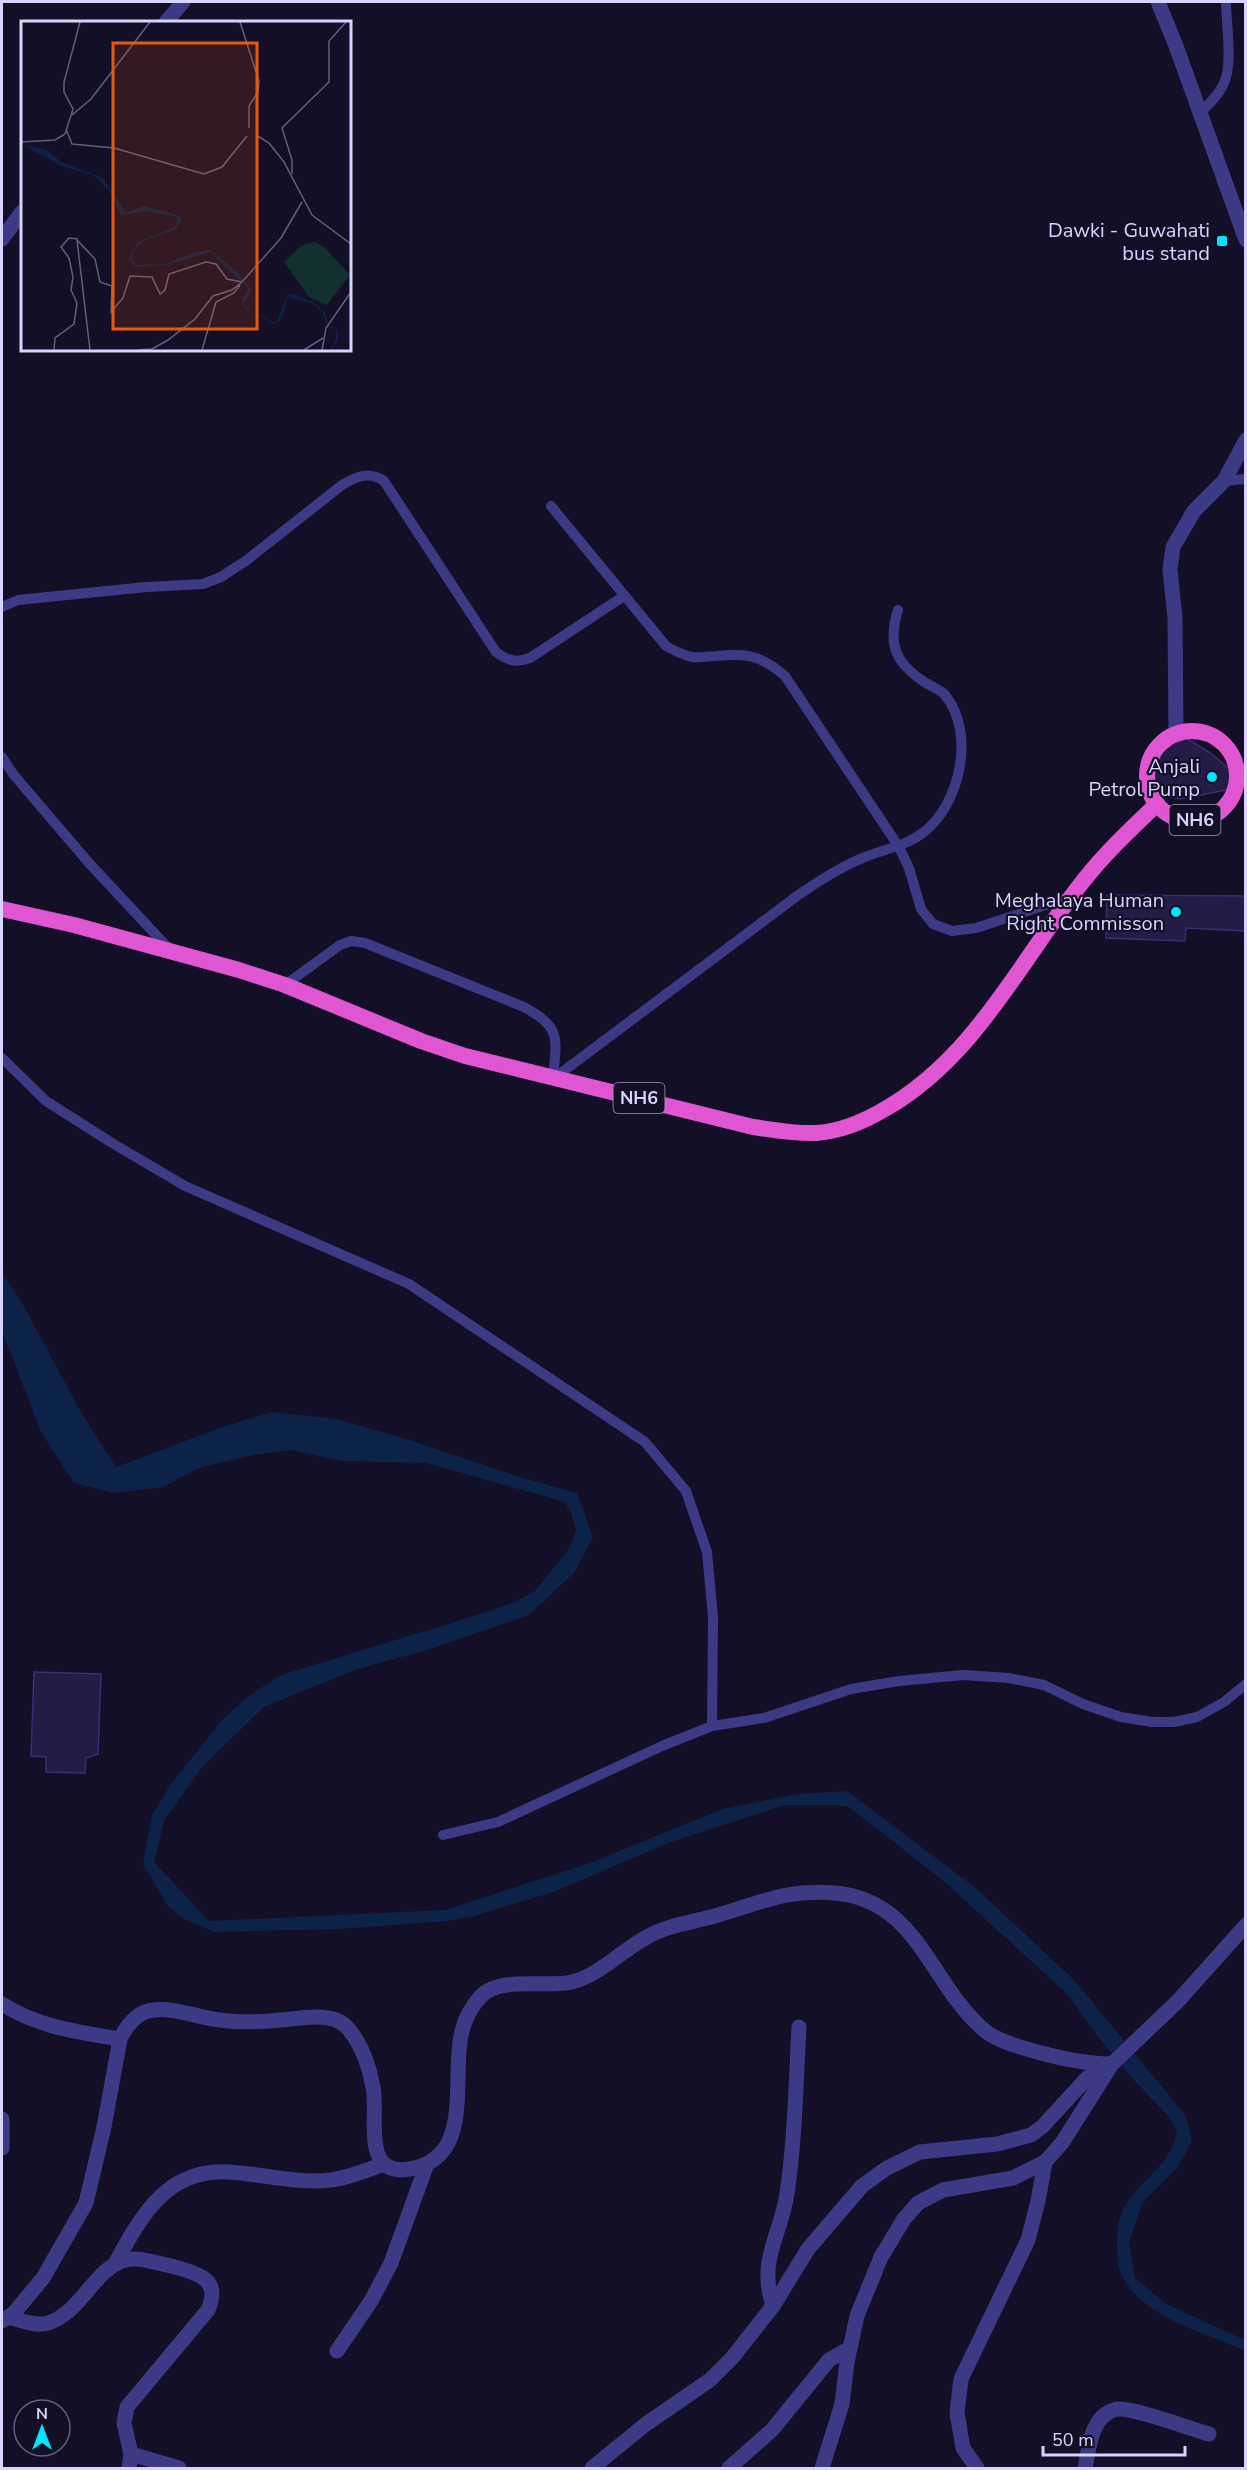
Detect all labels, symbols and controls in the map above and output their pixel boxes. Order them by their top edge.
inset map [21,21,351,351]
place label: Dawki - Guwahati bus stand [1048,217,1210,267]
marker: Dawki - Guwahati bus stand [1215,234,1229,248]
place label: Anjali Petrol Pump [1088,753,1200,803]
marker: Anjali Petrol Pump [1205,770,1219,784]
road number: NH6 [1170,805,1220,835]
place label: Meghalaya Human Right Commisson [995,887,1164,937]
marker: Meghalaya Human Right Commisson [1169,905,1183,919]
road number: NH6 [614,1083,664,1113]
north arrow [12,2398,72,2458]
text: N [36,2403,48,2425]
scale bar [1043,2419,1186,2457]
text: 50 m [1052,2428,1094,2452]

